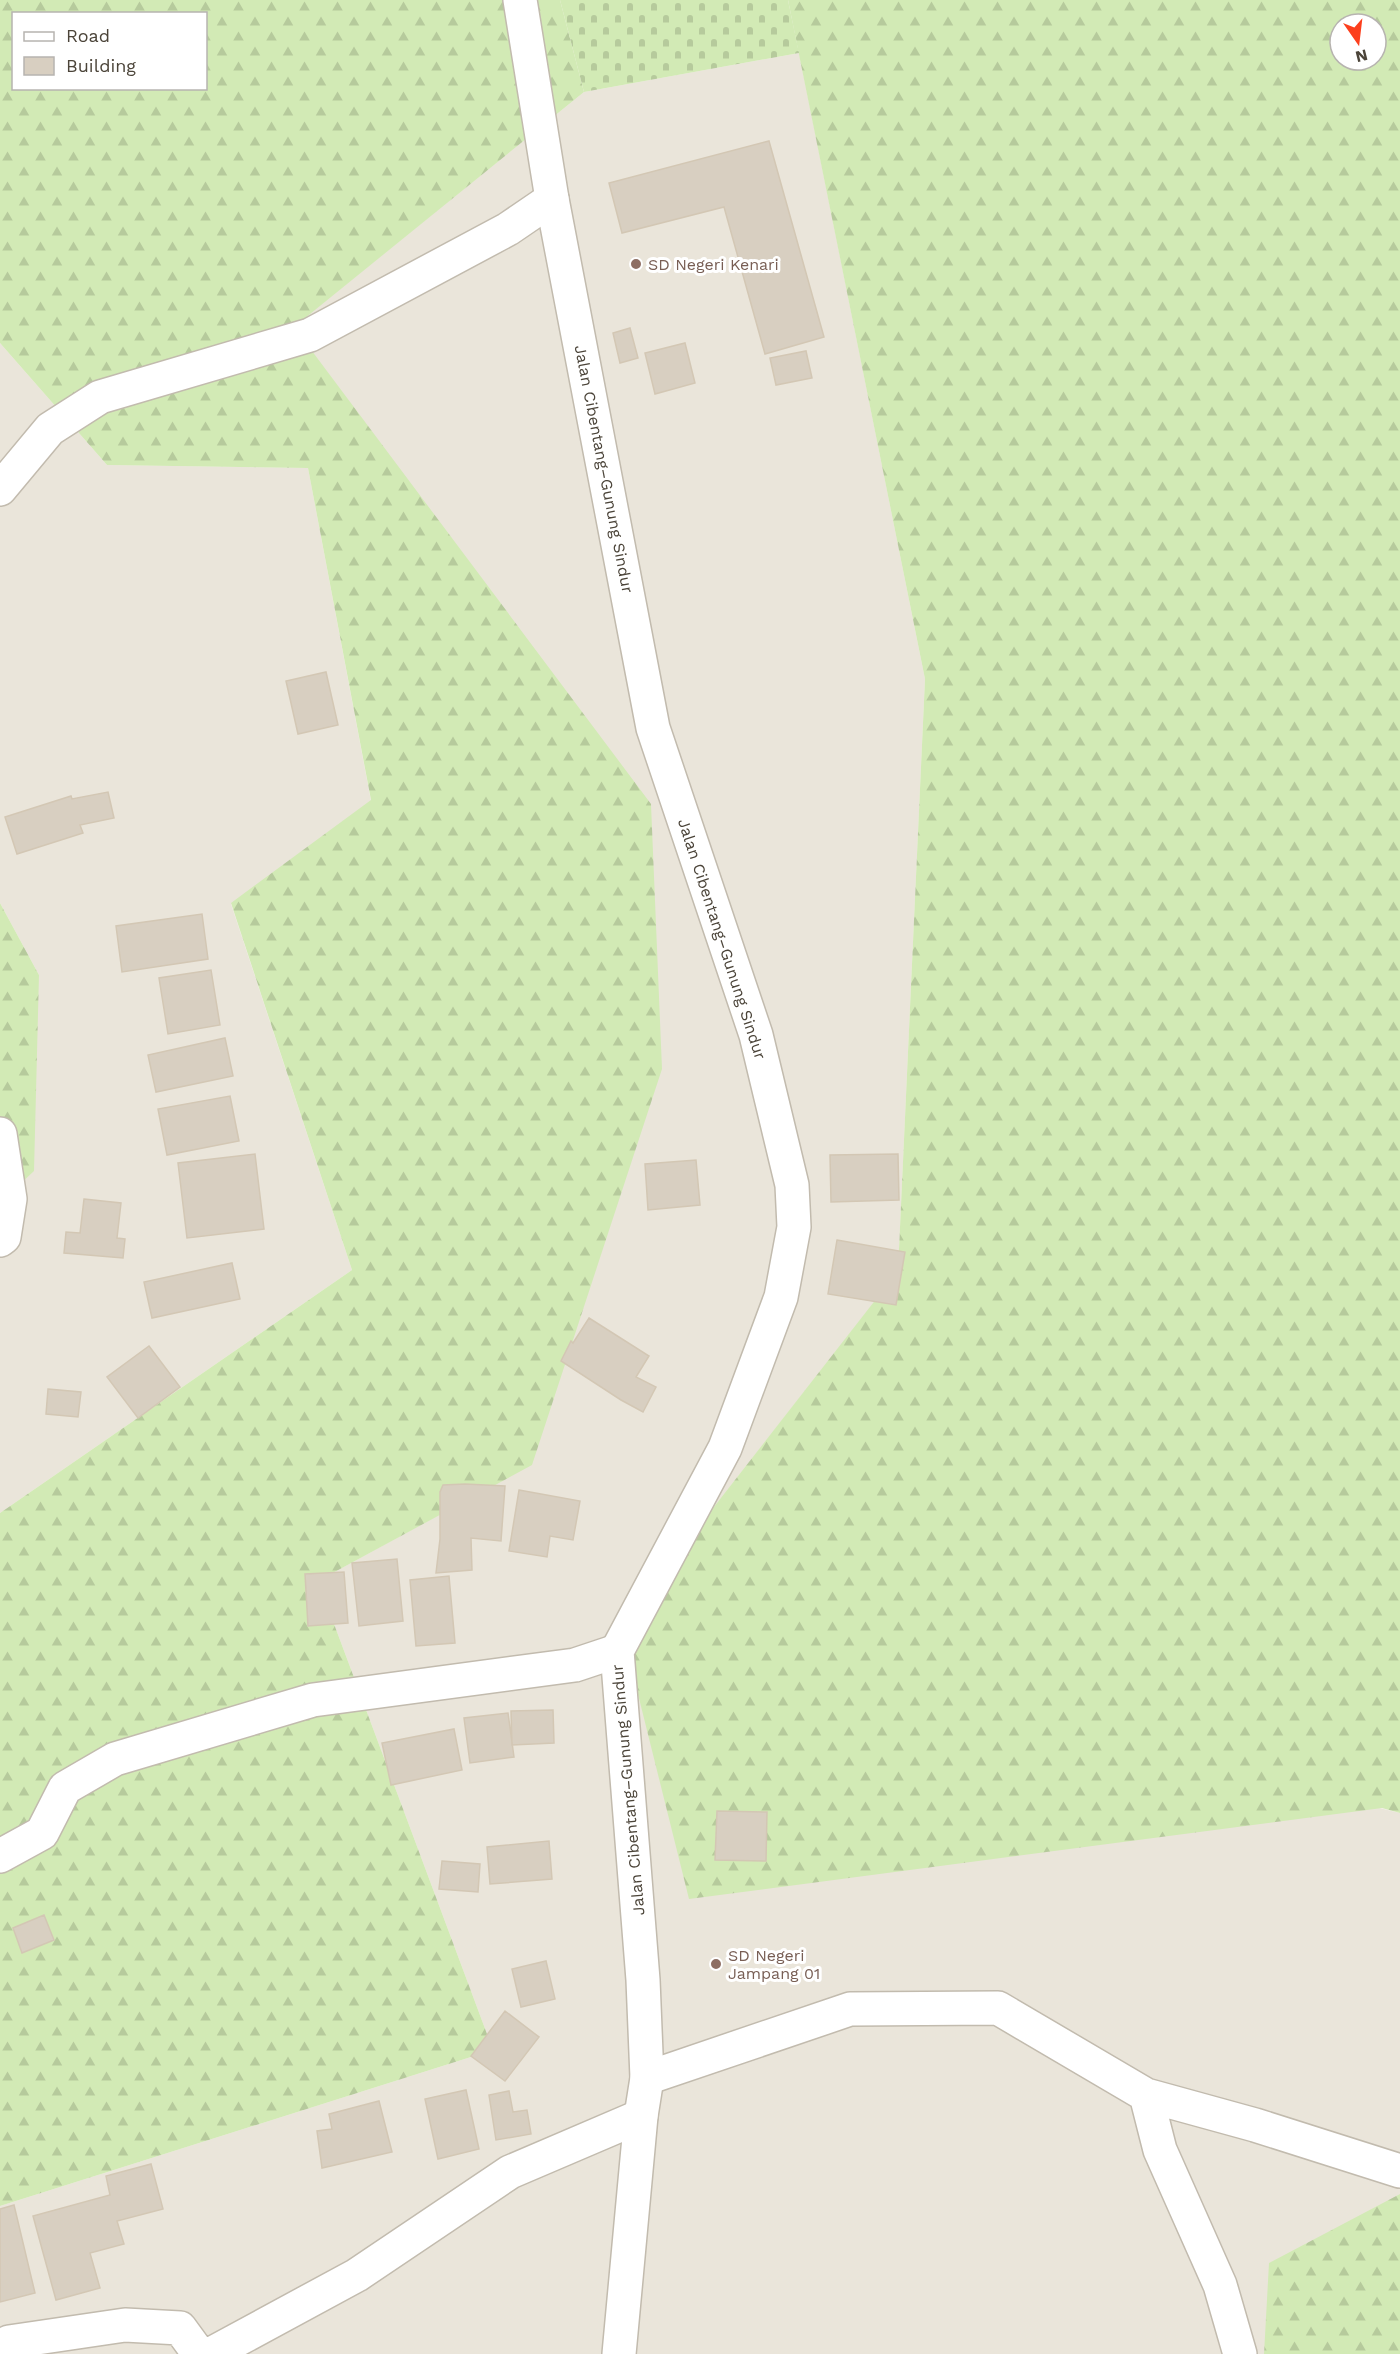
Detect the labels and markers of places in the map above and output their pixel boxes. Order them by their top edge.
place label: SD Negeri Kenari [648,255,779,274]
marker: SD Negeri Kenari [629,257,643,271]
place label: SD Negeri Jampang 01 [728,1946,820,1983]
marker: SD Negeri Jampang 01 [709,1957,723,1971]

